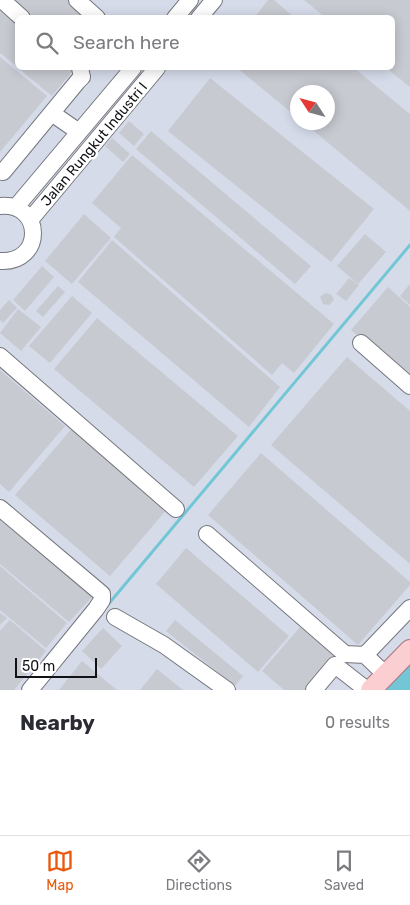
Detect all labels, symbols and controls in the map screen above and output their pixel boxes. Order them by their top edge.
search box [15,15,395,70]
icon: search [33,29,61,57]
text: Search here [73,31,180,54]
street label: Jalan Rungkut Industri I [38,79,151,210]
north arrow [290,85,335,130]
scale bar [15,655,98,678]
text: 50 m [22,658,55,675]
text: Nearby [20,710,95,735]
text: 0 results [325,713,390,732]
tab: Map [46,847,74,894]
tab: Directions [166,847,232,894]
tab: Saved [324,847,364,894]

